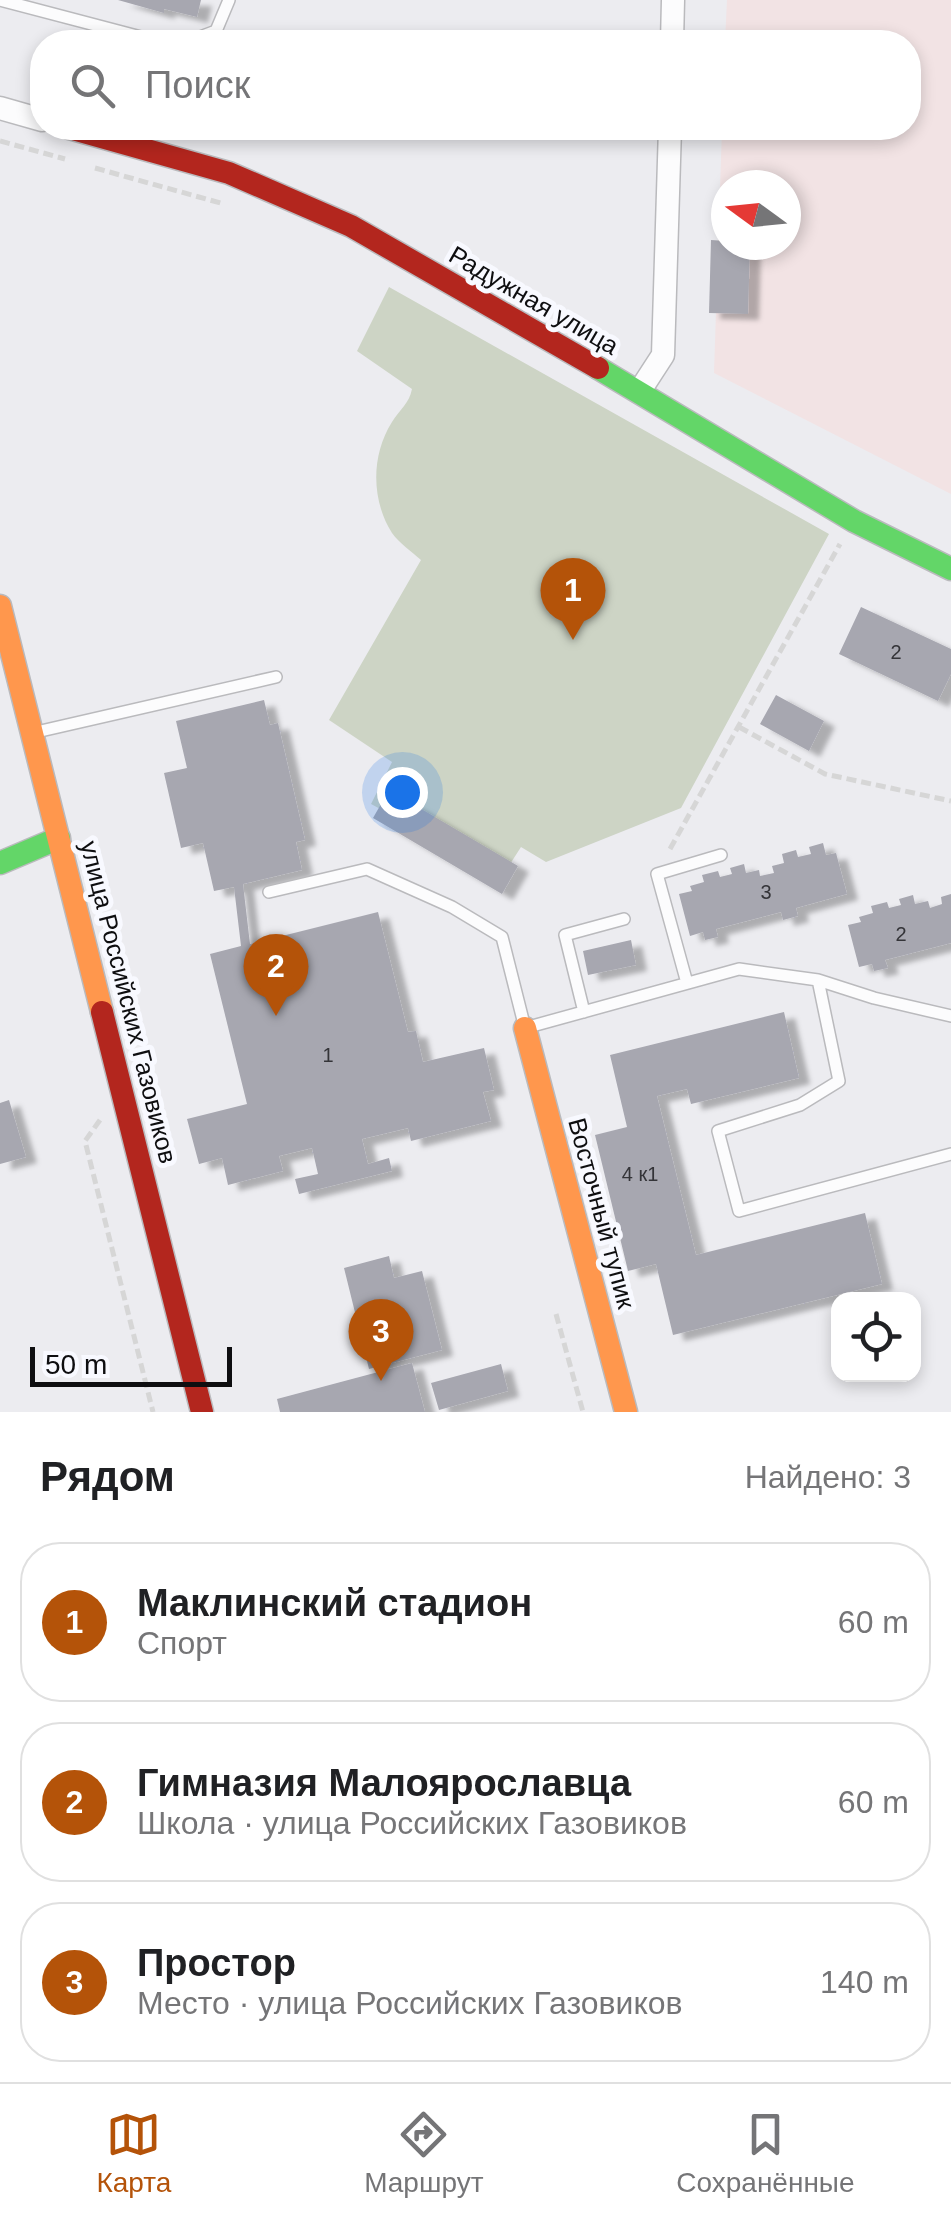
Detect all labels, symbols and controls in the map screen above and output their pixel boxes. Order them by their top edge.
search box [30,30,921,140]
icon: search [65,58,120,113]
text: Поиск [145,64,250,106]
north arrow [711,170,801,260]
street label: Радужная улица [444,240,624,360]
pin: 1 [540,558,606,640]
house number: 2 [890,641,902,663]
your location [377,767,428,818]
street label: улица Российских Газовиков [75,838,183,1166]
house number: 3 [760,881,772,903]
house number: 2 [895,923,907,945]
pin: 2 [244,934,308,1016]
house number: 1 [322,1044,334,1066]
street label: Восточный тупик [563,1115,641,1312]
house number: 4 к1 [622,1163,658,1185]
map controls [831,1292,921,1382]
button: locate [831,1292,921,1382]
pin: 3 [348,1298,414,1381]
scale bar [30,1342,232,1386]
text: 50 m [45,1349,107,1380]
text: Рядом [40,1453,175,1500]
text: Найдено: 3 [745,1459,911,1495]
text: Маклинский стадион [137,1582,532,1624]
text: 1 [66,1604,83,1640]
text: 60 m [838,1604,909,1640]
text: Спорт [137,1625,227,1661]
text: Гимназия Малоярославца [137,1762,631,1804]
text: 2 [66,1784,83,1820]
text: 60 m [838,1784,909,1820]
text: Школа · улица Российских Газовиков [137,1805,687,1841]
text: Простор [137,1942,296,1984]
text: 3 [66,1964,83,2000]
text: 140 m [820,1964,909,2000]
text: Место · улица Российских Газовиков [137,1985,683,2021]
tab: Карта [96,2107,171,2199]
tab: Маршрут [364,2107,483,2199]
tab: Сохранённые [676,2107,855,2199]

